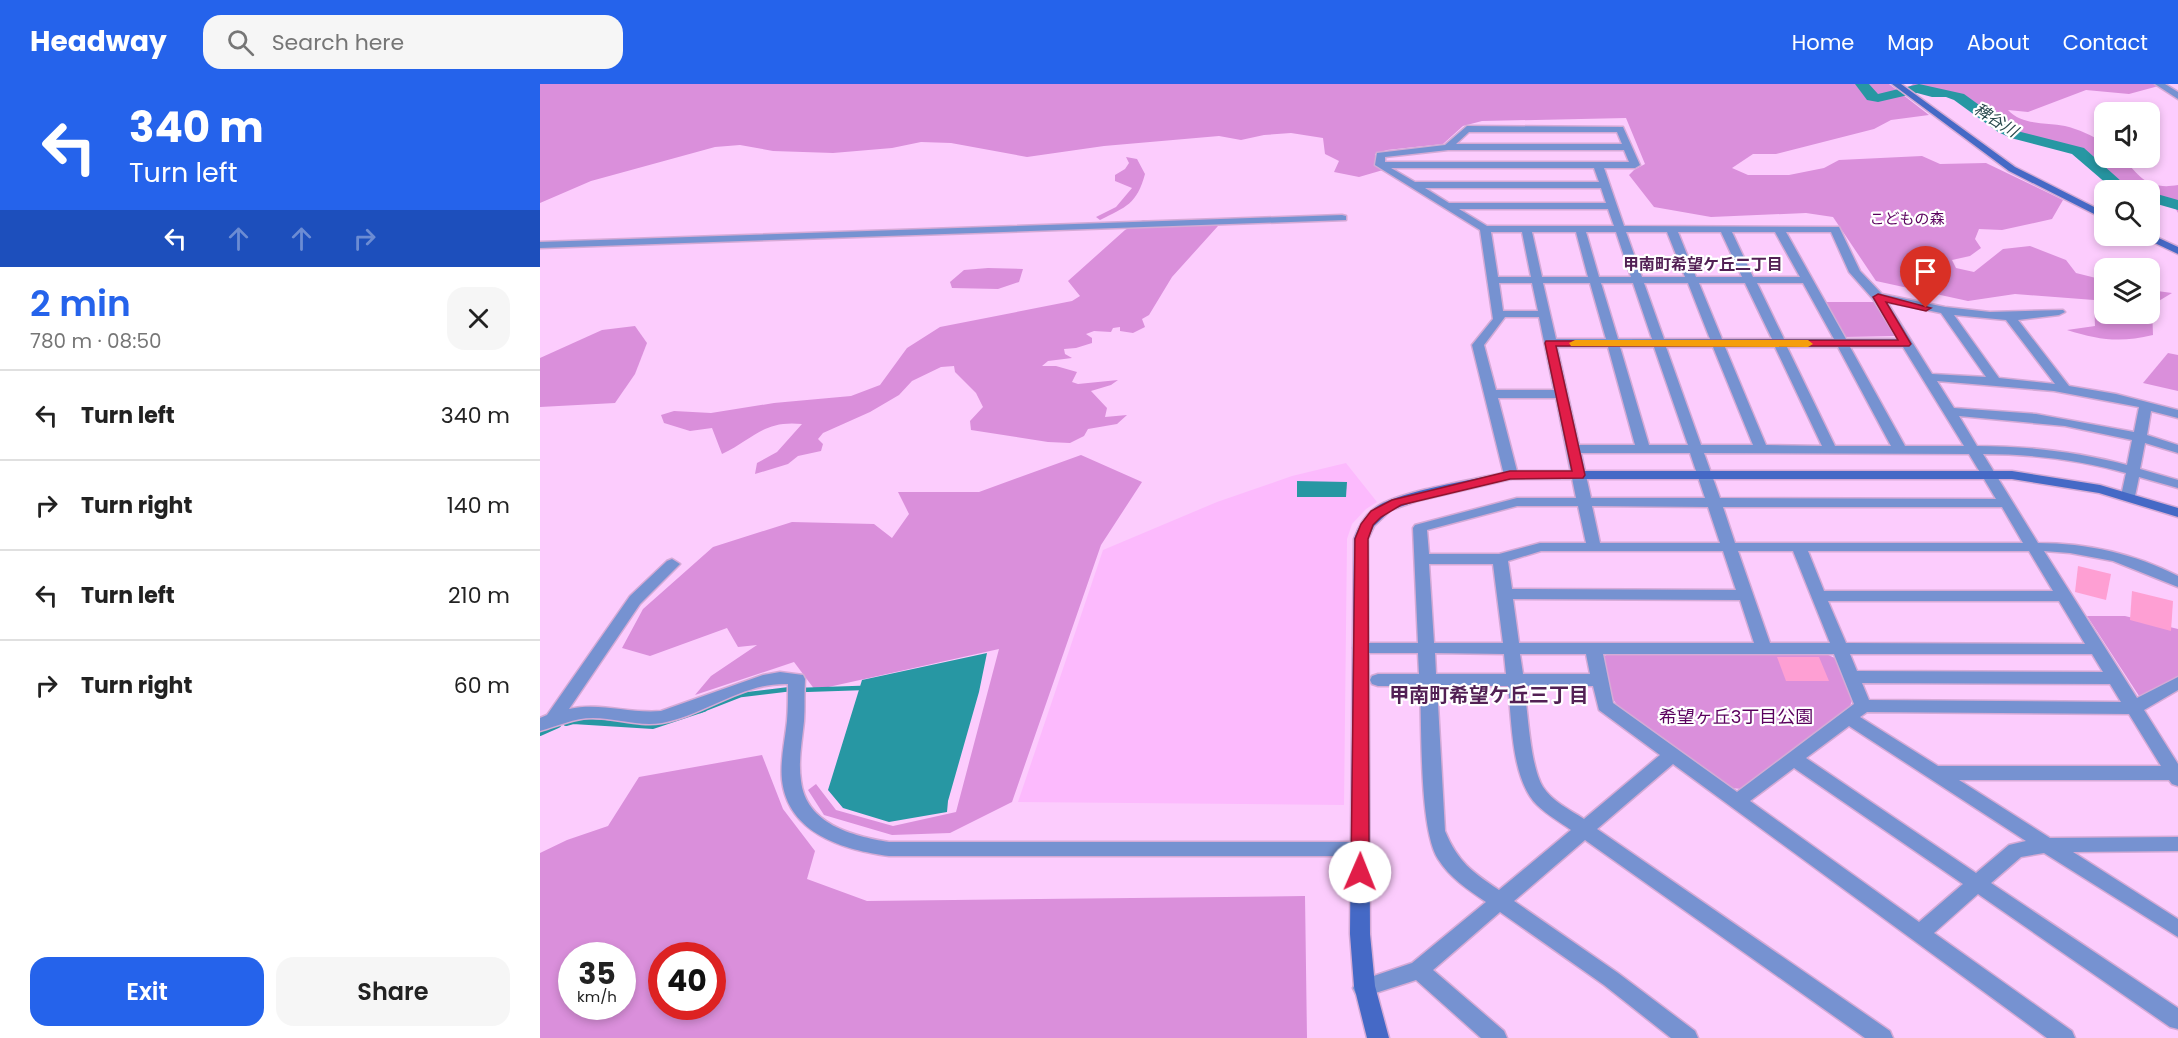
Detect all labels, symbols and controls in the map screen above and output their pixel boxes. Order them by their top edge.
search box [203,15,623,69]
text: Headway [30,22,167,61]
icon: search [224,26,257,59]
text: Search here [272,27,404,58]
text: Home [1792,28,1854,57]
text: Map [1887,28,1934,57]
text: About [1967,28,2030,57]
text: Contact [2063,28,2148,57]
text: 340 m [129,98,264,157]
water label: 稗谷川 [1970,98,2024,144]
map controls [2094,102,2160,324]
button: sound [2094,102,2160,168]
icon: left [30,108,108,186]
text: Turn left [129,154,238,191]
button: search [2094,180,2160,246]
park label: こどもの森 [1869,208,1945,229]
icon: left [159,222,192,255]
icon: ahead [222,222,255,255]
icon: ahead [285,222,318,255]
icon: right [348,222,381,255]
pin [1900,246,1951,308]
district label: 甲南町希望ケ丘二丁目 [1623,253,1783,276]
icon: arrive [1909,255,1942,288]
button: layers [2094,258,2160,324]
text: 2 min [30,278,131,329]
button: close [447,287,510,350]
text: 780 m · 08:50 [30,327,162,355]
icon: left [30,399,63,432]
text: Turn left [81,400,175,431]
text: 340 m [441,400,510,431]
icon: right [30,489,63,522]
text: Turn right [81,490,192,521]
text: 140 m [447,490,510,521]
icon: left [30,579,63,612]
text: Turn left [81,580,175,611]
text: 210 m [448,580,510,611]
icon: right [30,669,63,702]
text: Turn right [81,670,192,701]
text: 60 m [454,670,510,701]
district label: 甲南町希望ケ丘三丁目 [1389,681,1589,709]
park label: 希望ヶ丘3丁目公園 [1659,704,1813,729]
position arrow [1328,840,1392,904]
speed limit sign: 40 [648,942,726,1020]
text: 35 [578,952,616,995]
button: Exit [30,957,264,1026]
button: Share [276,957,510,1026]
text: km/h [577,986,617,1007]

